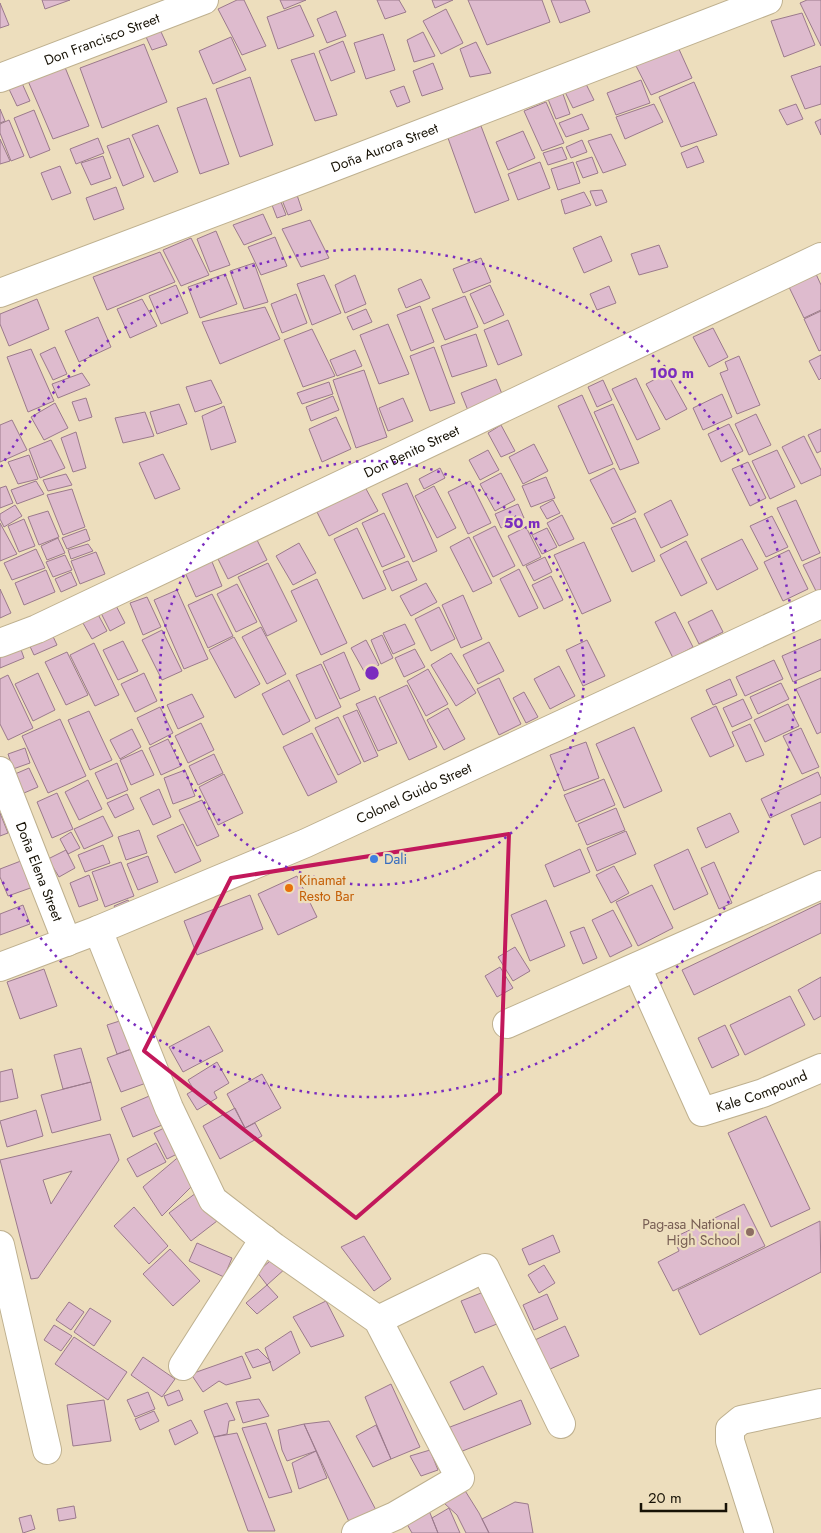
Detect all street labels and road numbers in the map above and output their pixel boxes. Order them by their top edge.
street label: Don Francisco Street [41,8,163,70]
street label: Doña Aurora Street [328,118,441,177]
street label: Don Benito Street [360,420,463,483]
street label: Colonel Guido Street [353,757,475,828]
street label: Doña Elena Street [11,819,68,925]
street label: Kale Compound [714,1065,810,1117]

